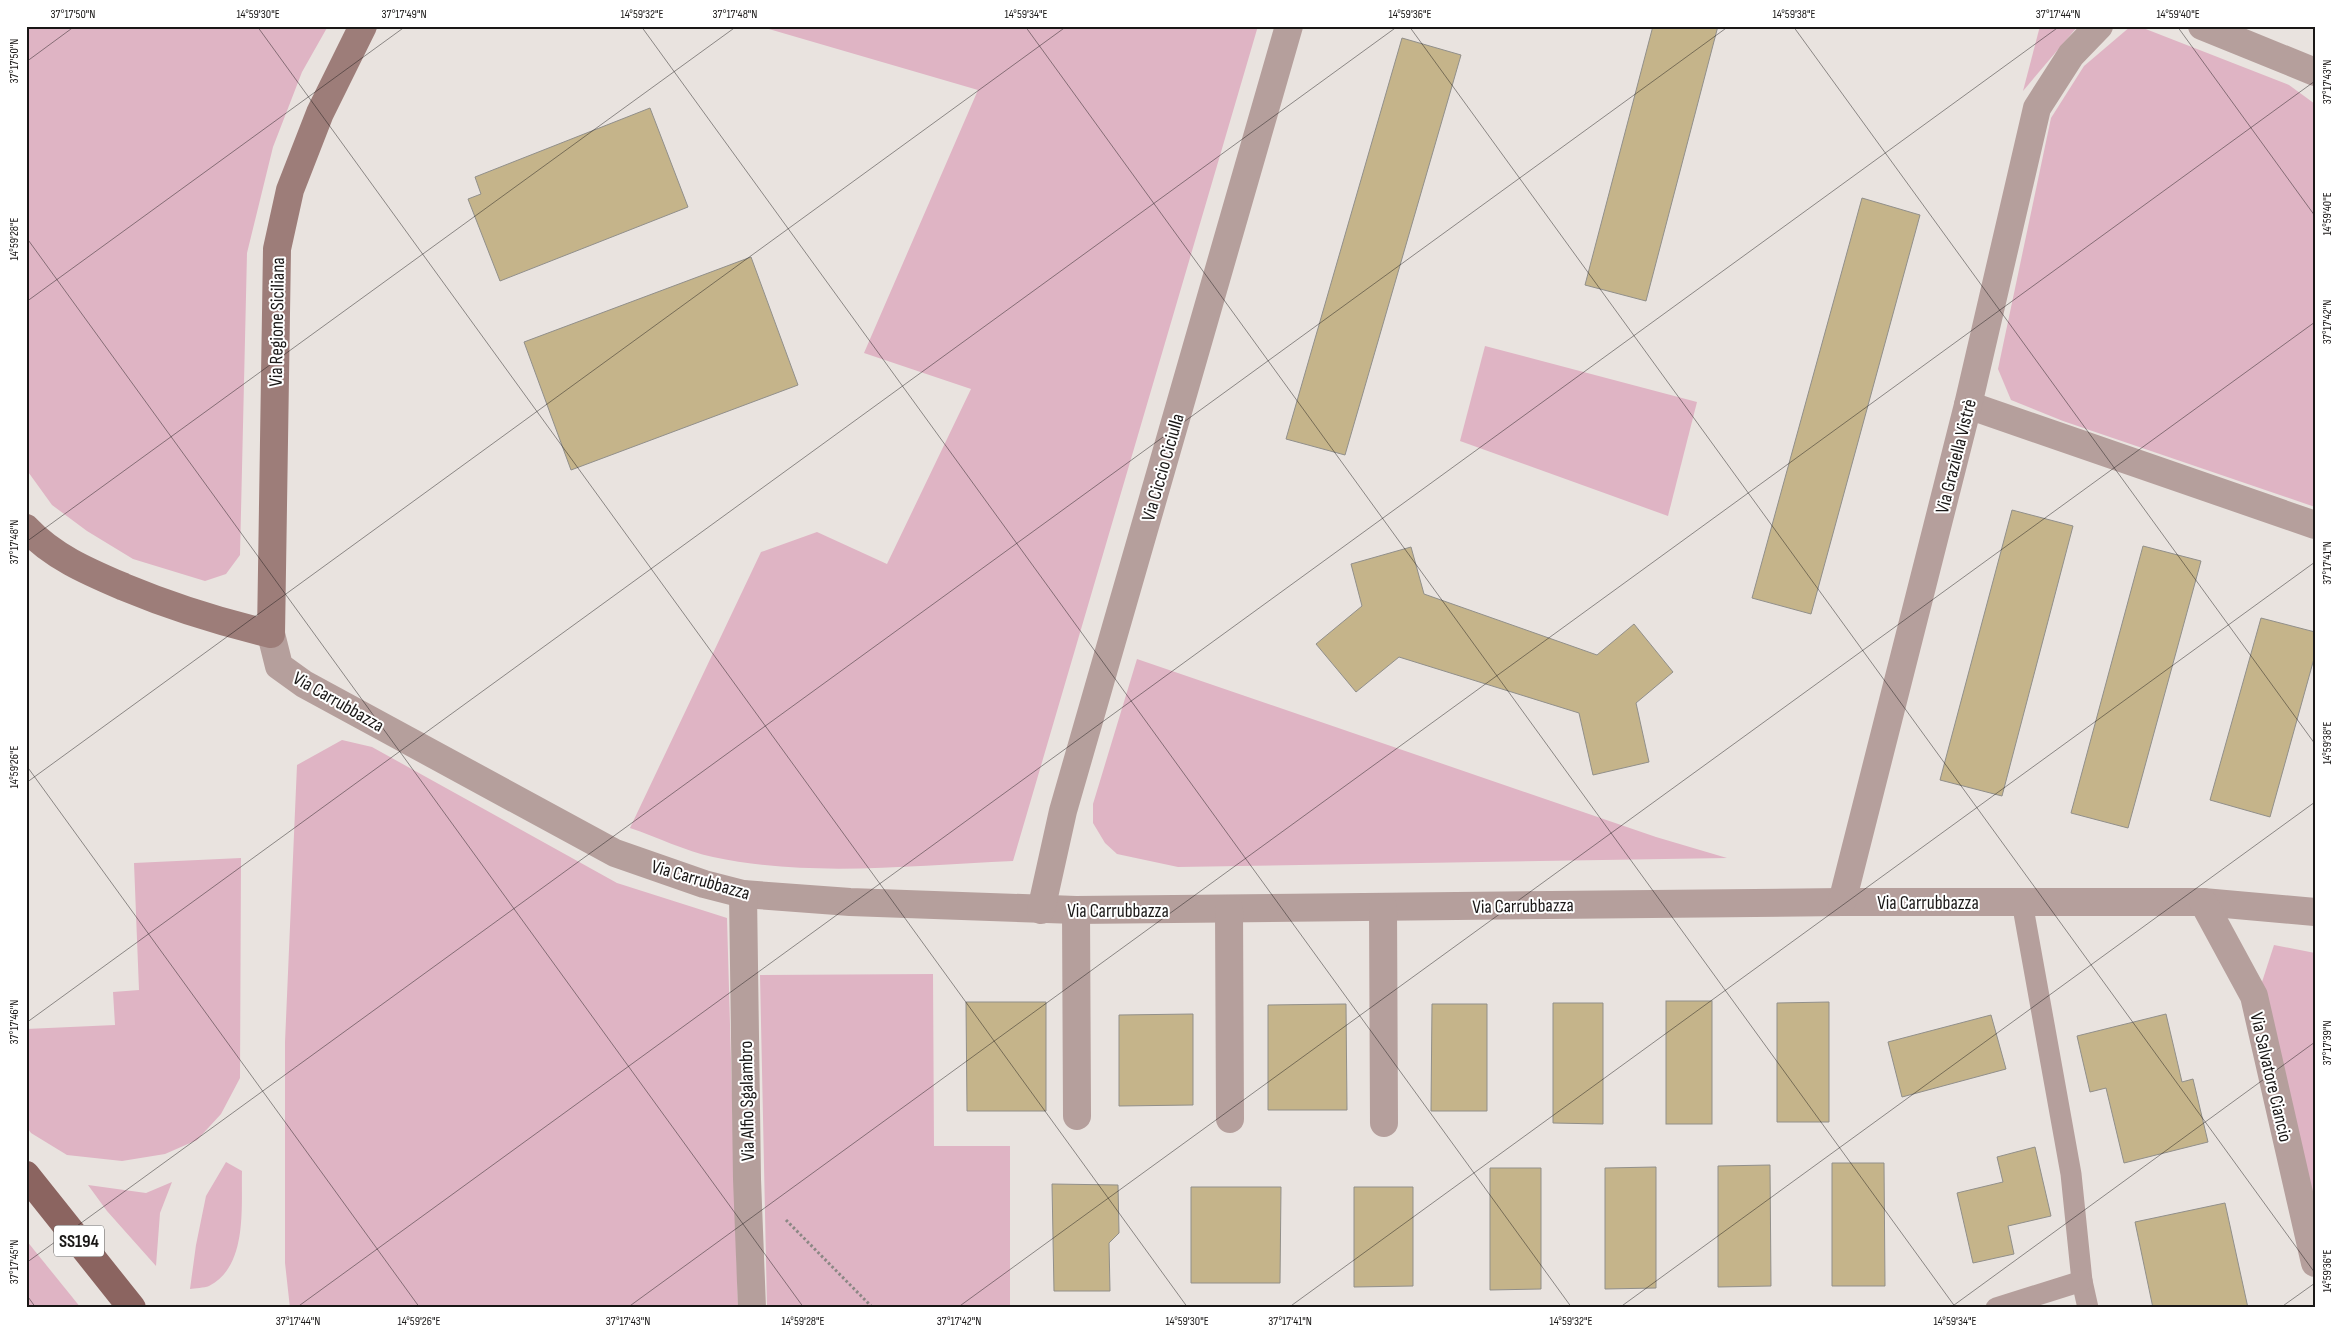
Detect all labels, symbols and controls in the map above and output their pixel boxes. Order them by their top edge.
text: 37°17'50"N [51,7,95,22]
text: 14°59'30"E [236,7,280,22]
text: 37°17'49"N [381,7,427,22]
text: 14°59'32"E [621,7,663,22]
text: 37°17'48"N [713,7,757,22]
text: 14°59'34"E [1005,7,1047,22]
text: 14°59'36"E [1388,7,1432,22]
text: 14°59'38"E [1772,7,1816,22]
text: 37°17'44"N [2036,7,2080,22]
text: 14°59'40"E [2156,7,2200,22]
text: 37°17'50"N [7,39,22,83]
text: 37°17'43"N [2320,60,2335,104]
text: 14°59'40"E [2320,192,2335,236]
text: 14°59'28"E [7,217,22,260]
street label: Via Regione Siciliana [265,257,290,387]
text: 37°17'42"N [2320,300,2335,344]
street label: Via Graziella Vistrè [1931,397,1982,516]
street label: Via Ciccio Ciciulla [1137,411,1190,524]
text: 37°17'48"N [7,520,22,564]
text: 37°17'41"N [2320,541,2335,585]
street label: Via Carrubbazza [289,667,388,738]
text: 14°59'38"E [2320,721,2335,765]
text: 14°59'26"E [7,745,22,789]
street label: Via Carrubbazza [649,855,753,905]
street label: Via Carrubbazza [1877,892,1979,915]
street label: Via Carrubbazza [1472,894,1574,919]
street label: Via Carrubbazza [1067,900,1169,923]
text: 37°17'46"N [7,1000,22,1044]
street label: Via Salvatore Ciancio [2244,1010,2297,1144]
text: 37°17'39"N [2320,1020,2335,1066]
street label: Via Alfio Sgalambro [735,1041,760,1161]
road number: SS194 [54,1226,104,1256]
text: 37°17'45"N [7,1240,22,1284]
text: 14°59'36"E [2320,1249,2335,1293]
text: 37°17'44"N [276,1314,320,1329]
text: 14°59'26"E [397,1314,441,1329]
text: 37°17'43"N [606,1314,650,1329]
text: 14°59'28"E [782,1314,825,1329]
text: 37°17'42"N [937,1314,981,1329]
text: 14°59'30"E [1165,1314,1209,1329]
text: 37°17'41"N [1268,1314,1312,1329]
text: 14°59'32"E [1550,1314,1592,1329]
text: 14°59'34"E [1934,1314,1976,1329]

